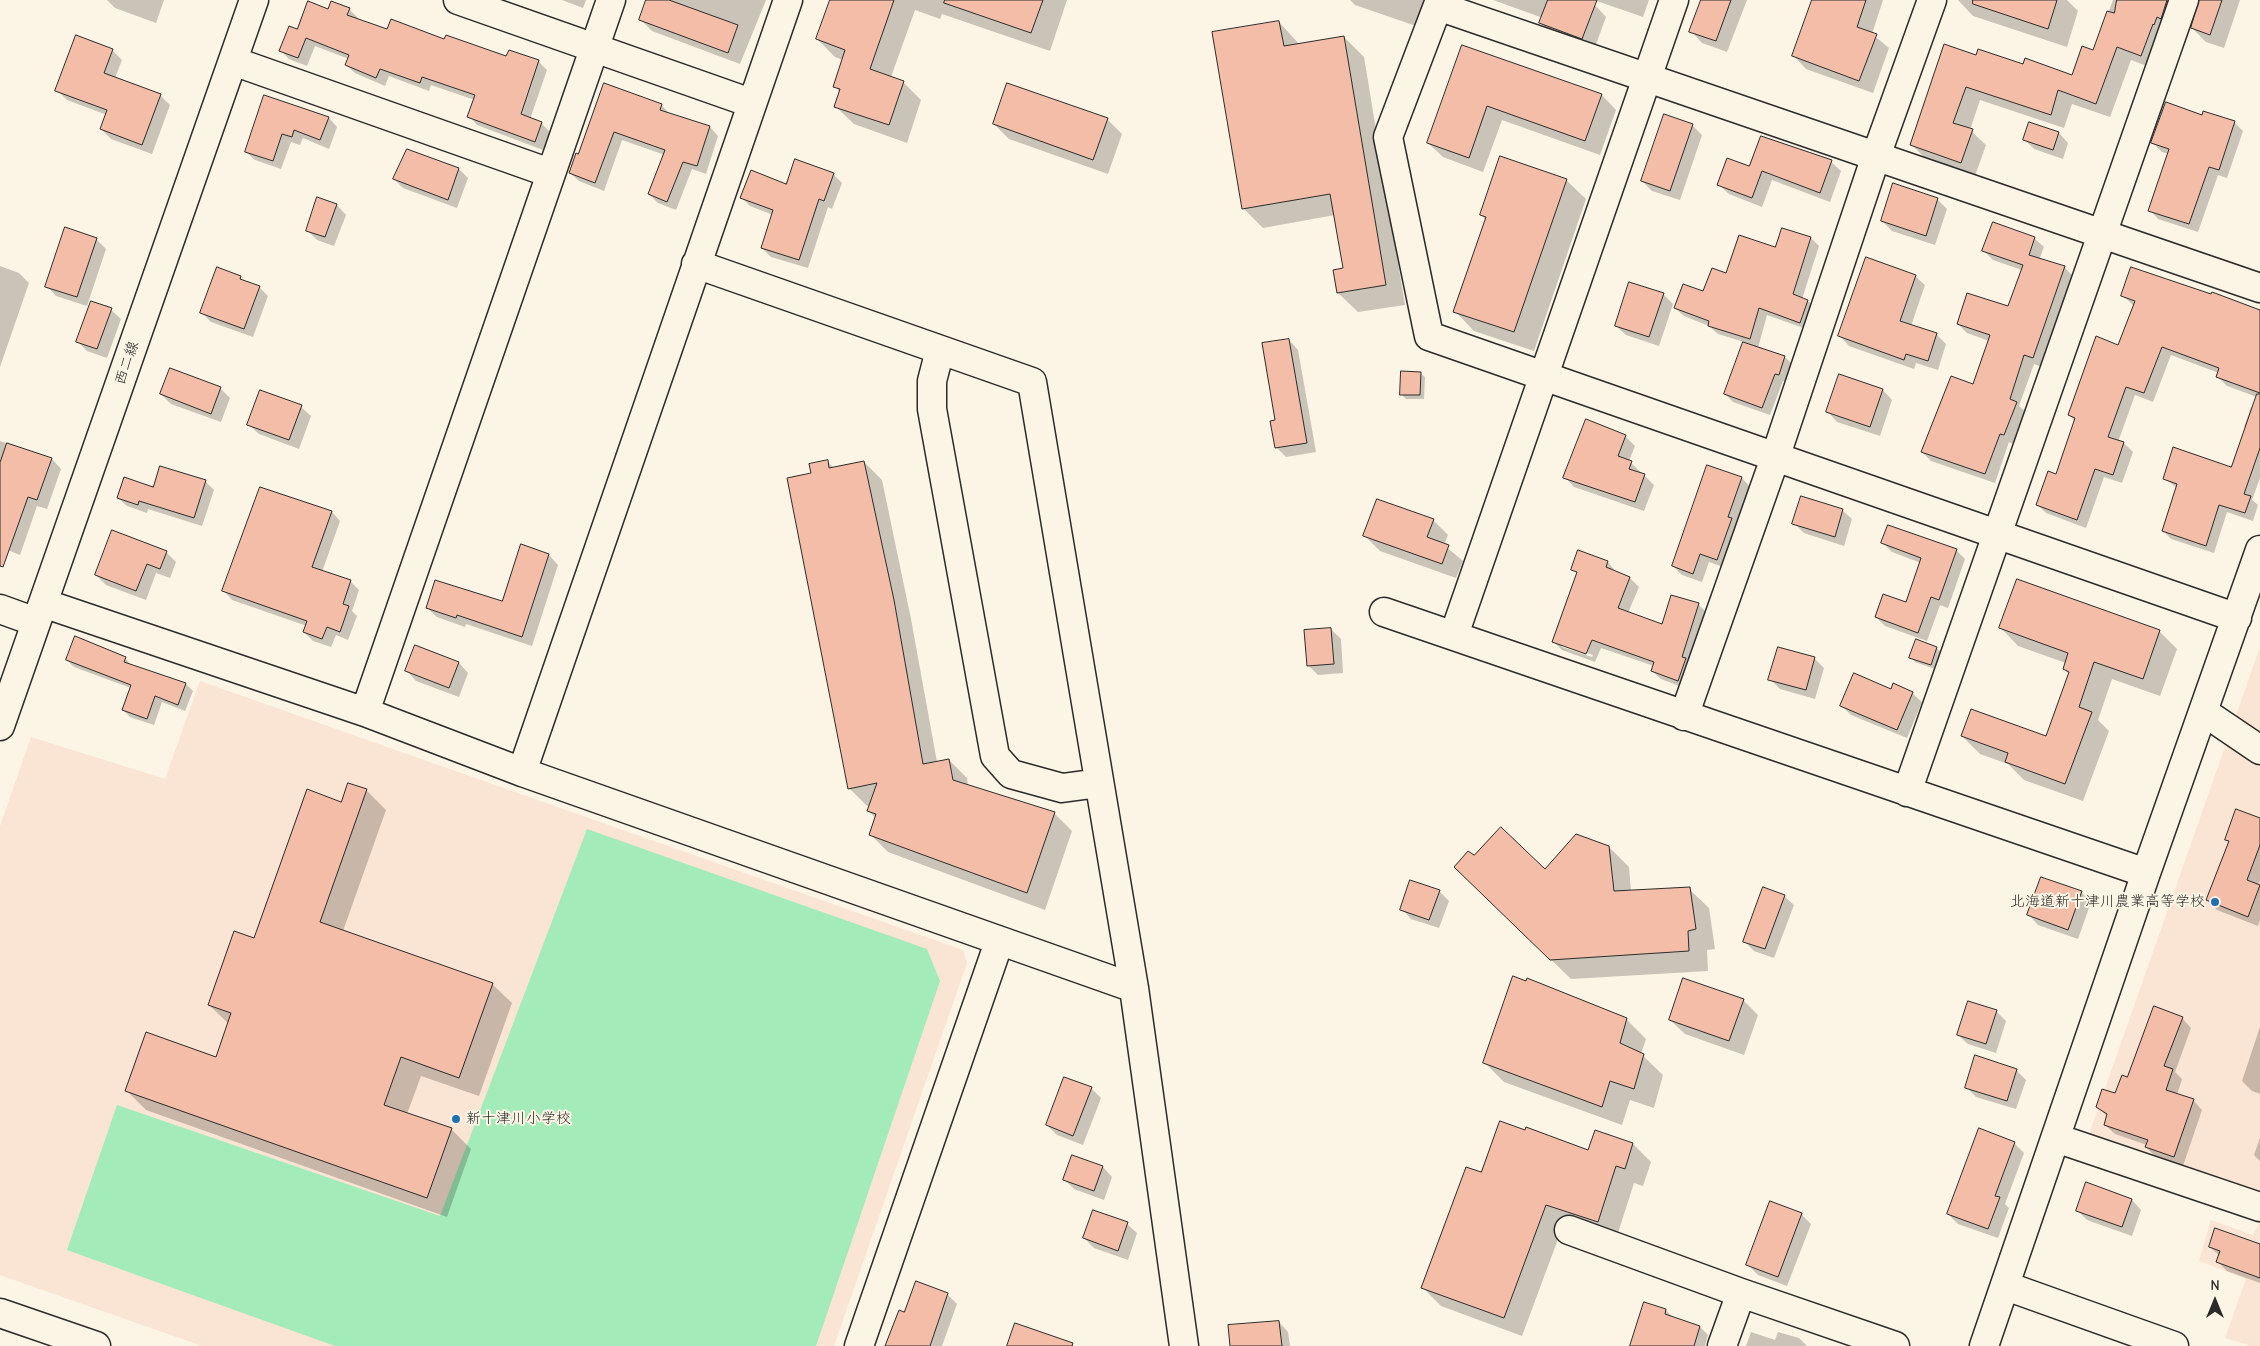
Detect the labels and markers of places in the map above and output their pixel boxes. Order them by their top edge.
place label: 北海道新十津川農業高等学校 [2010,893,2205,911]
marker: 北海道新十津川農業高等学校 [2209,896,2221,908]
place label: 新十津川小学校 [466,1110,571,1128]
marker: 新十津川小学校 [450,1113,462,1125]

